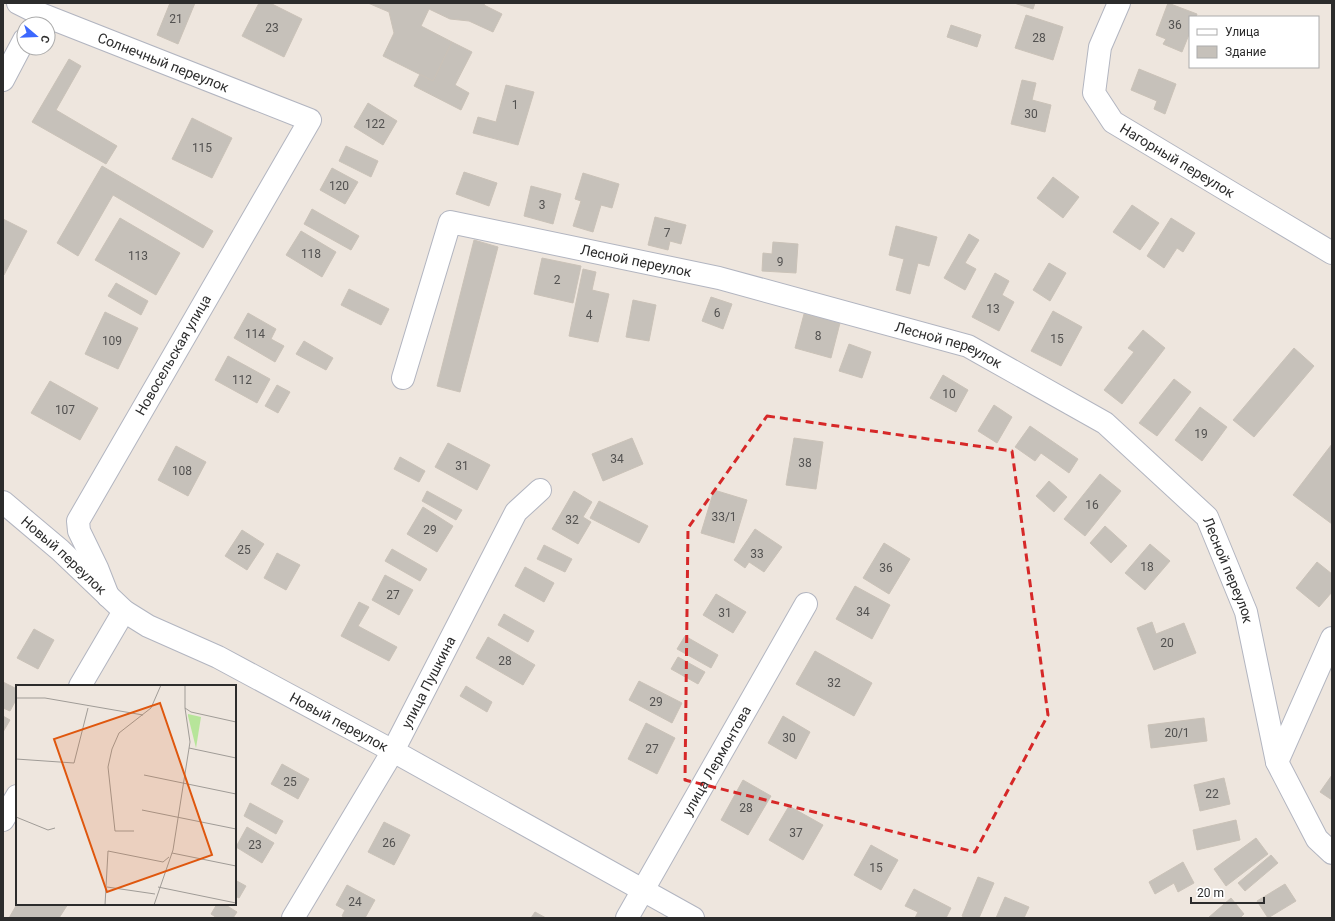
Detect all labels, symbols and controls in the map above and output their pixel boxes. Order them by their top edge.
house number: 21 [169,12,183,26]
north arrow [16,16,56,56]
legend [1189,16,1319,68]
house number: 36 [1168,18,1182,32]
house number: 23 [265,21,279,35]
text: Улица [1225,25,1260,39]
street label: Солнечный переулок [95,29,232,95]
house number: 28 [1032,31,1046,45]
text: С [38,34,52,45]
text: Здание [1225,45,1266,59]
house number: 1 [512,98,518,112]
house number: 30 [1024,107,1038,121]
house number: 122 [365,117,385,131]
street label: Нагорный переулок [1117,120,1238,201]
house number: 115 [192,141,212,155]
house number: 120 [329,179,349,193]
house number: 3 [539,198,545,212]
house number: 7 [664,226,671,240]
street label: Лесной переулок [579,241,693,280]
house number: 118 [301,247,321,261]
house number: 113 [128,249,148,263]
house number: 9 [777,255,783,269]
house number: 2 [554,273,561,287]
street label: Новосельская улица [132,292,214,418]
house number: 13 [986,302,1000,316]
house number: 6 [714,306,721,320]
house number: 4 [586,308,593,322]
street label: Лесной переулок [893,318,1005,372]
house number: 114 [245,327,265,341]
house number: 8 [815,329,822,343]
house number: 15 [1050,332,1064,346]
house number: 109 [102,334,122,348]
house number: 112 [232,373,252,387]
house number: 10 [942,387,956,401]
house number: 107 [55,403,75,417]
house number: 19 [1194,427,1208,441]
house number: 34 [610,452,624,466]
house number: 38 [798,456,812,470]
house number: 31 [455,459,469,473]
house number: 108 [172,464,192,478]
house number: 16 [1085,498,1099,512]
house number: 33/1 [711,510,737,524]
street label: Новый переулок [18,513,110,598]
house number: 32 [565,513,579,527]
street label: Лесной переулок [1200,515,1256,625]
house number: 29 [423,523,437,537]
house number: 25 [237,543,251,557]
house number: 33 [750,547,764,561]
house number: 18 [1140,560,1154,574]
house number: 36 [879,561,893,575]
house number: 27 [386,588,400,602]
house number: 34 [856,605,870,619]
house number: 31 [718,606,732,620]
street label: улица Пушкина [398,634,459,731]
house number: 20 [1160,636,1174,650]
house number: 28 [498,654,512,668]
house number: 32 [827,676,841,690]
inset map [16,685,236,905]
street label: Новый переулок [287,689,391,755]
house number: 29 [649,695,663,709]
street label: улица Лермонтова [679,703,754,818]
house number: 20/1 [1164,726,1190,740]
house number: 30 [782,731,796,745]
house number: 27 [645,742,659,756]
house number: 25 [283,775,297,789]
house number: 22 [1205,787,1219,801]
house number: 28 [739,801,753,815]
house number: 37 [789,826,803,840]
house number: 26 [382,836,396,850]
house number: 23 [248,838,262,852]
house number: 15 [869,861,883,875]
scale bar [1191,879,1264,905]
text: 20 m [1197,886,1224,900]
house number: 24 [348,895,362,909]

